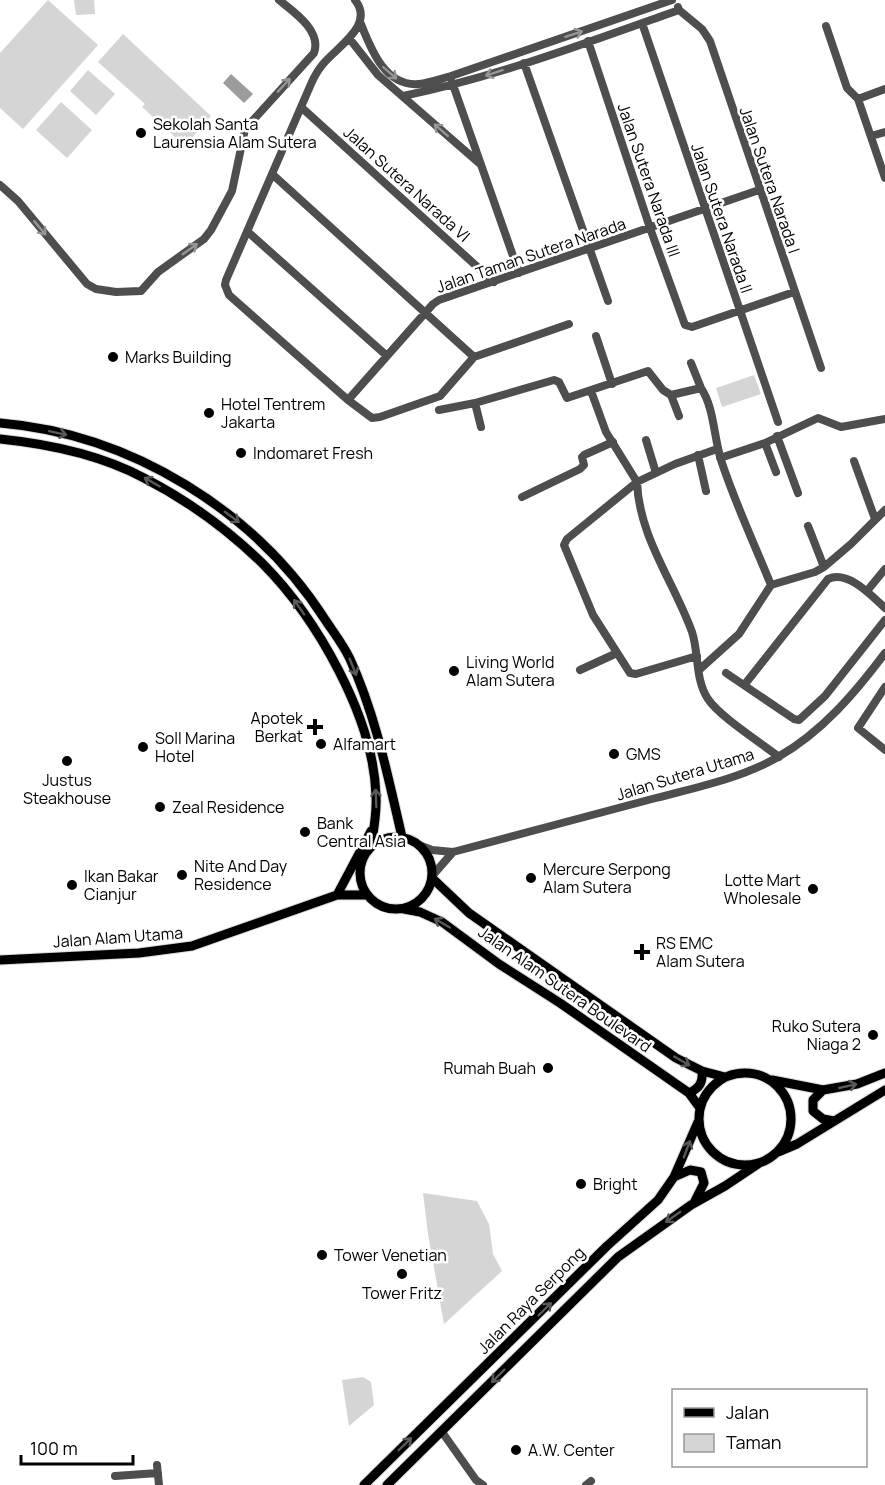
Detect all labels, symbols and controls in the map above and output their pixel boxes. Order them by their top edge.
one-way arrow [564,27,583,38]
one-way arrow [382,66,397,80]
one-way arrow [485,68,504,79]
one-way arrow [277,78,291,93]
street label: Jalan Sutera Narada III [612,100,686,260]
street label: Jalan Sutera Narada I [735,104,805,256]
place label: Sekolah Santa Laurensia Alam Sutera [153,113,317,153]
street label: Jalan Sutera Narada VI [339,121,475,247]
one-way arrow [434,123,449,137]
marker: Sekolah Santa Laurensia Alam Sutera [134,126,148,140]
street label: Jalan Sutera Narada II [686,140,758,296]
street label: Jalan Taman Sutera Narada [433,212,629,298]
one-way arrow [33,220,47,235]
one-way arrow [182,243,198,255]
place label: Marks Building [125,346,231,368]
marker: Marks Building [106,350,120,364]
place label: Hotel Tentrem Jakarta [221,393,325,433]
marker: Hotel Tentrem Jakarta [202,406,216,420]
one-way arrow [48,427,67,439]
place label: Indomaret Fresh [253,442,373,464]
marker: Indomaret Fresh [234,446,248,460]
one-way arrow [144,476,161,488]
one-way arrow [223,511,239,523]
one-way arrow [293,600,305,616]
place label: Living World Alam Sutera [466,651,555,691]
one-way arrow [348,657,359,676]
marker: Living World Alam Sutera [447,664,461,678]
place label: Apotek Berkat [251,707,304,747]
marker: Apotek Berkat [308,720,322,734]
place label: Soll Marina Hotel [155,727,235,767]
place label: Alfamart [333,733,396,755]
marker: Alfamart [314,737,328,751]
marker: Soll Marina Hotel [136,740,150,754]
street label: Jalan Sutera Utama [613,743,757,805]
place label: GMS [626,743,661,765]
marker: GMS [607,747,621,761]
marker: Justus Steakhouse [60,754,74,768]
place label: Justus Steakhouse [23,769,111,809]
one-way arrow [370,789,381,809]
place label: Zeal Residence [172,796,284,818]
marker: Zeal Residence [153,800,167,814]
place label: Bank Central Asia [317,812,406,852]
marker: Bank Central Asia [298,825,312,839]
place label: Nite And Day Residence [194,855,288,895]
place label: Mercure Serpong Alam Sutera [543,858,671,898]
place label: Ikan Bakar Cianjur [84,865,159,905]
marker: Nite And Day Residence [175,868,189,882]
place label: Lotte Mart Wholesale [724,869,801,909]
marker: Mercure Serpong Alam Sutera [524,871,538,885]
marker: Ikan Bakar Cianjur [65,878,79,892]
marker: Lotte Mart Wholesale [806,882,820,896]
one-way arrow [434,917,451,929]
street label: Jalan Alam Utama [52,921,184,953]
street label: Jalan Alam Sutera Boulevard [474,921,656,1057]
place label: RS EMC Alam Sutera [656,932,745,972]
marker: RS EMC Alam Sutera [633,943,651,961]
place label: Ruko Sutera Niaga 2 [772,1015,861,1055]
marker: Ruko Sutera Niaga 2 [866,1028,880,1042]
one-way arrow [673,1055,690,1067]
place label: Rumah Buah [444,1057,536,1079]
marker: Rumah Buah [541,1061,555,1075]
one-way arrow [838,1079,857,1091]
one-way arrow [683,1140,694,1158]
place label: Bright [593,1173,638,1195]
marker: Bright [574,1177,588,1191]
one-way arrow [666,1211,682,1223]
street label: Jalan Raya Serpong [473,1242,589,1358]
place label: Tower Venetian [334,1244,447,1266]
marker: Tower Venetian [315,1248,329,1262]
marker: Tower Fritz [395,1267,409,1281]
place label: Tower Fritz [362,1282,442,1304]
one-way arrow [538,1301,553,1316]
one-way arrow [491,1368,506,1383]
legend [672,1389,867,1467]
text: Jalan [726,1400,769,1424]
scale bar [21,1428,134,1466]
text: Taman [726,1430,781,1454]
text: 100 m [30,1436,78,1460]
one-way arrow [398,1437,413,1451]
place label: A.W. Center [528,1439,615,1461]
marker: A.W. Center [509,1443,523,1457]

